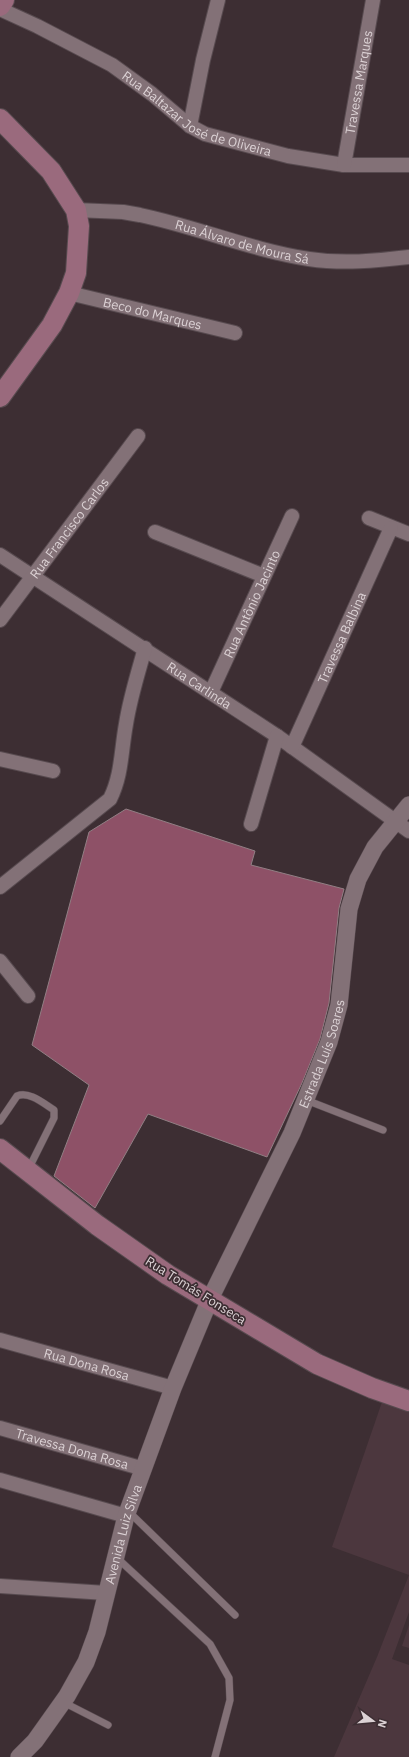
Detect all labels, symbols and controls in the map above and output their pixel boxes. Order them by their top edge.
street label: Travessa Marques [342,29,377,136]
street label: Rua Baltazar José de Oliveira [119,67,273,160]
street label: Rua Álvaro de Moura Sá [173,216,310,268]
street label: Beco do Marques [101,294,204,334]
street label: Rua Francisco Carlos [26,474,113,582]
street label: Rua Antônio Jacinto [220,547,284,661]
street label: Travessa Balbina [314,589,370,686]
street label: Rua Carlinda [163,658,235,713]
street label: Estrada Luís Soares [295,999,349,1111]
street label: Rua Tomás Fonseca [142,1253,249,1328]
street label: Rua Dona Rosa [42,1345,131,1384]
street label: Travessa Dona Rosa [14,1425,130,1473]
street label: Avenida Luiz Silva [101,1482,146,1586]
north arrow [353,1701,393,1741]
text: N [375,1718,390,1730]

